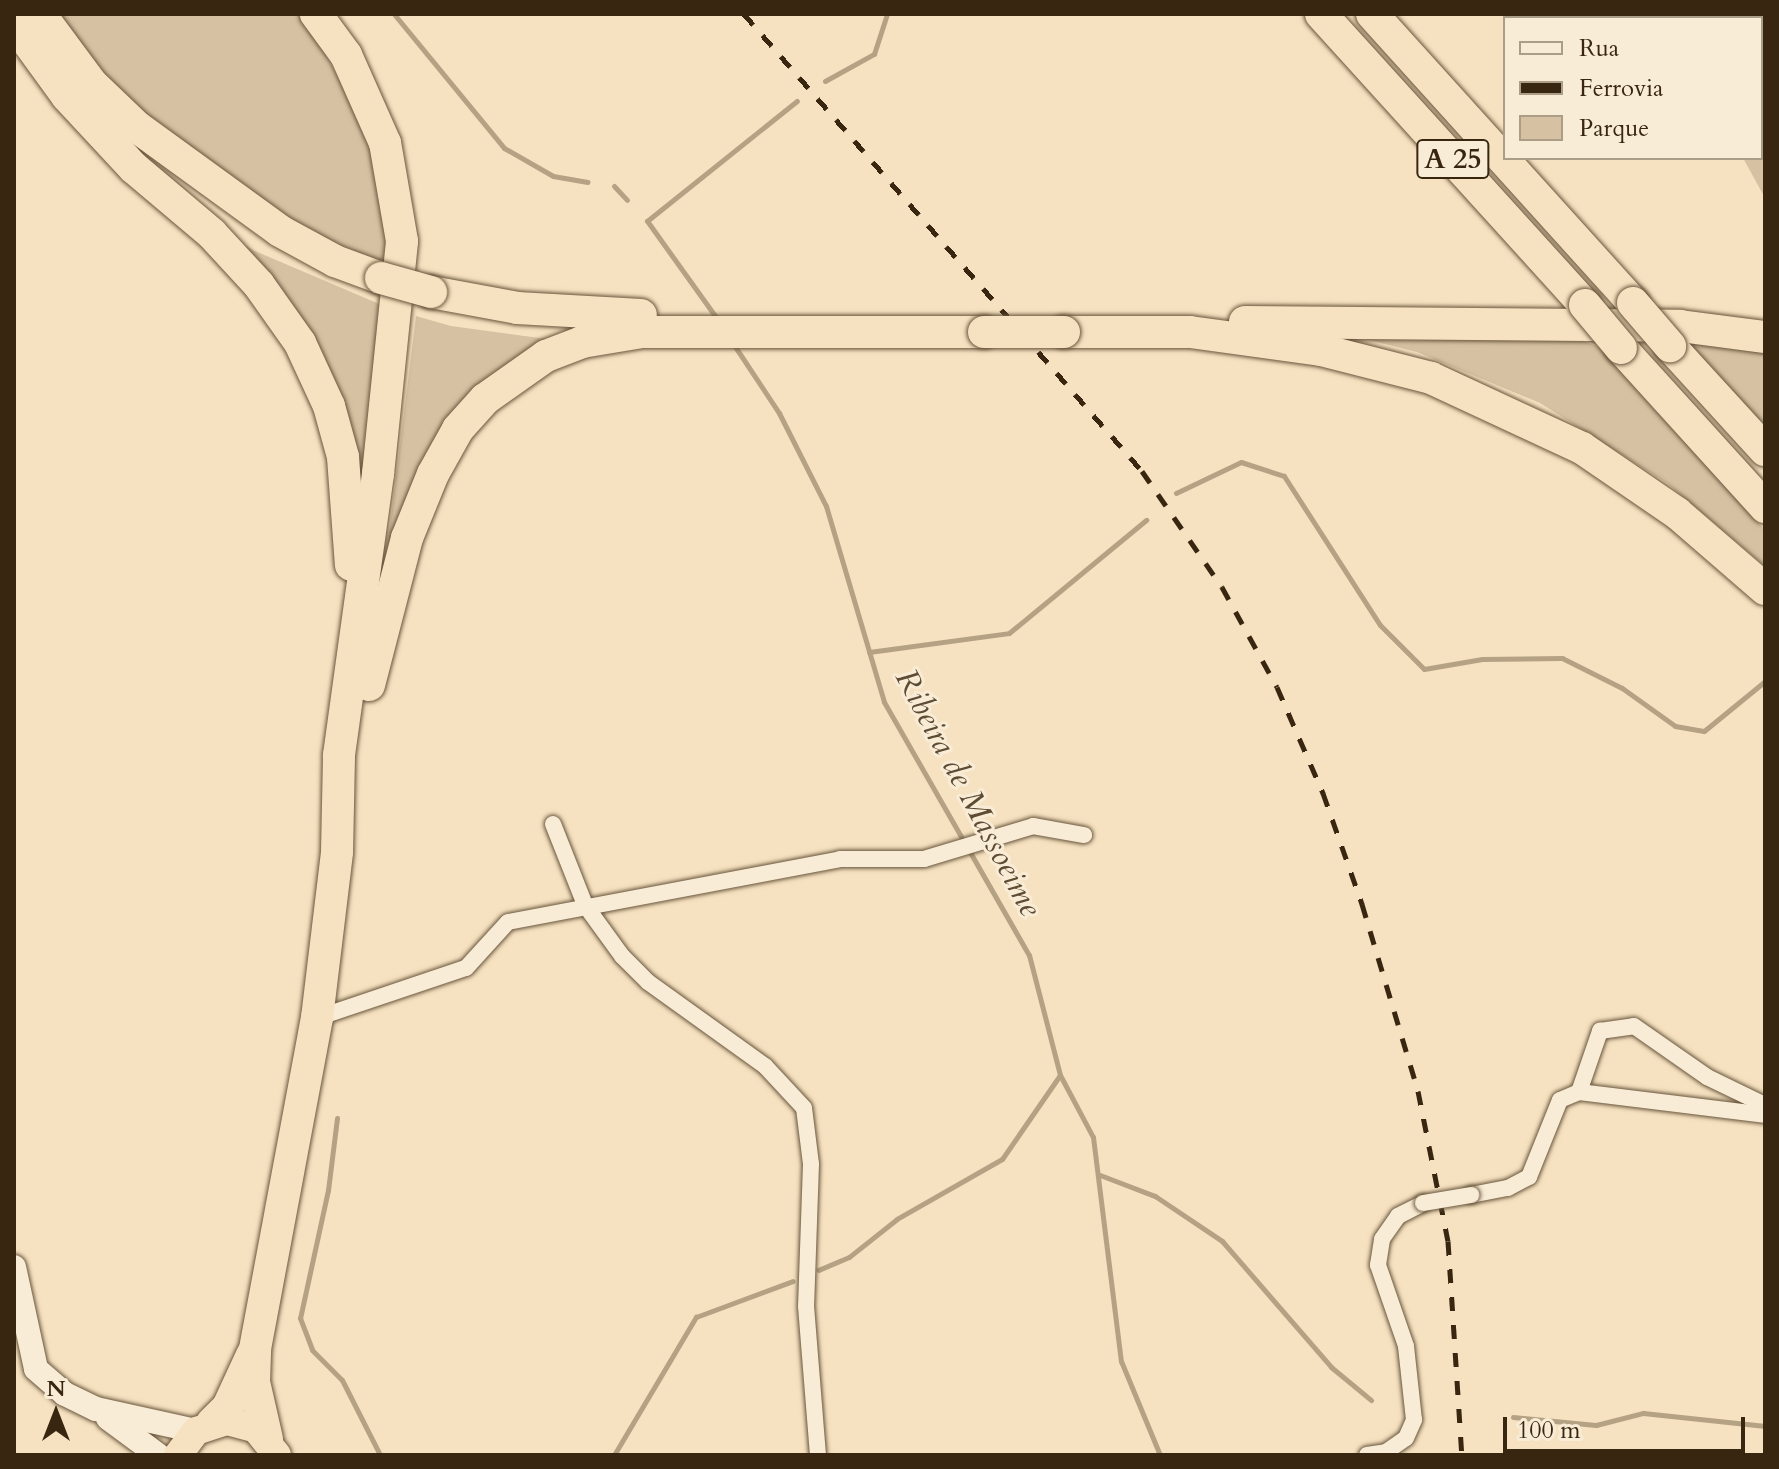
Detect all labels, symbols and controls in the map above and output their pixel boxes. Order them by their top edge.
legend [1503,16,1763,160]
text: Rua [1579,32,1619,65]
text: Ferrovia [1579,72,1663,105]
text: Parque [1579,112,1649,145]
road number: A 25 [1415,135,1491,183]
water label: Ribeira de Massoeime [887,663,1049,923]
north arrow [16,1373,96,1453]
text: N [46,1374,66,1404]
scale bar [1507,1401,1749,1451]
text: 100 m [1517,1414,1581,1447]

